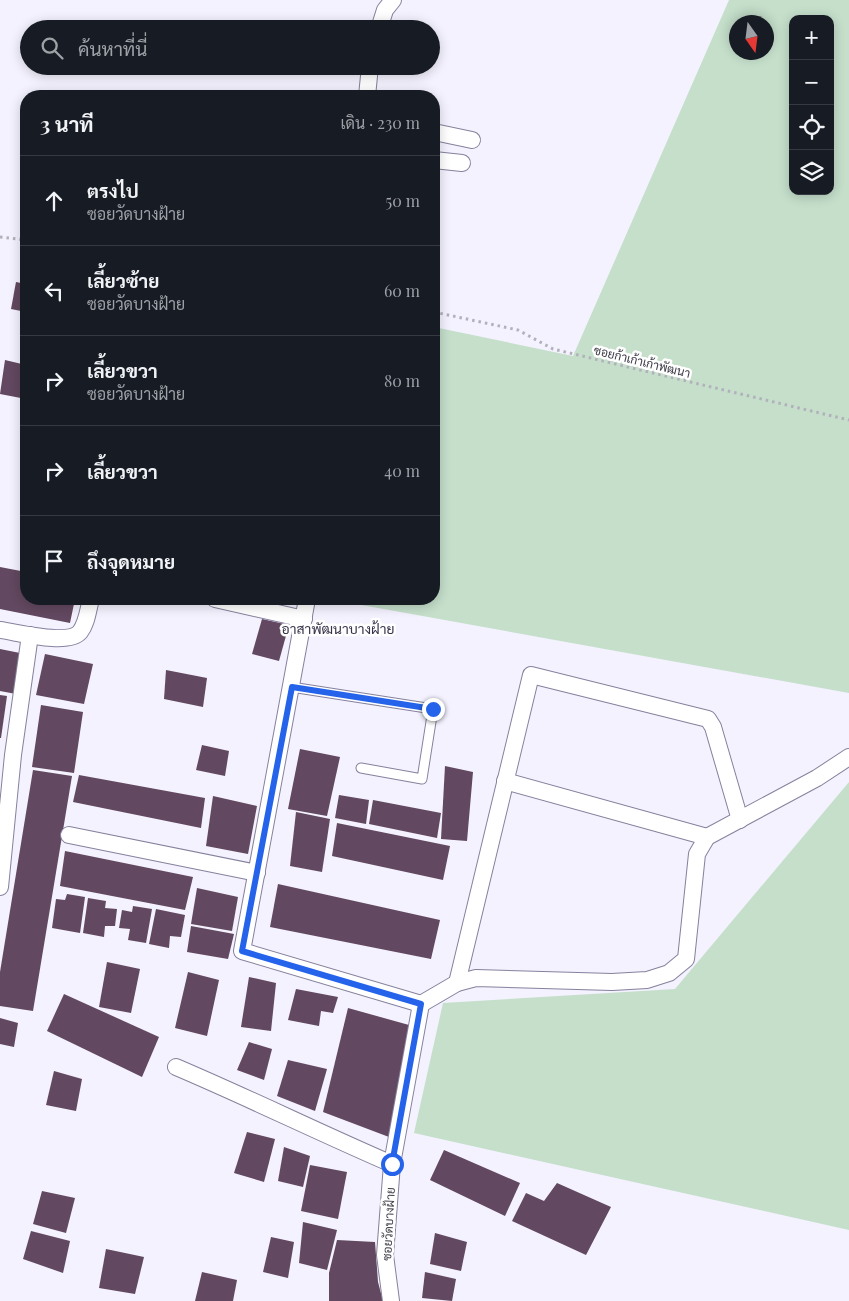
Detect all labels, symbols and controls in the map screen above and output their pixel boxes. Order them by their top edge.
north arrow [729,15,774,60]
map controls [789,15,834,195]
button: + [789,15,834,60]
search box [20,20,440,75]
icon: search [38,34,66,62]
text: ค้นหาที่นี่ [78,35,147,61]
button: − [789,60,834,105]
button: locate [789,105,834,150]
text: 3 นาที [40,109,94,137]
text: เดิน · 230 m [341,112,420,133]
button: layers [789,150,834,195]
text: ตรงไป [87,177,139,203]
icon: ahead [40,187,68,215]
text: 50 m [386,190,420,211]
text: ซอยวัดบางฝ้าย [87,203,185,224]
text: เลี้ยวซ้าย [87,267,159,293]
icon: left [40,277,68,305]
text: 60 m [384,280,420,301]
text: ซอยวัดบางฝ้าย [87,293,185,314]
street label: ซอยก้าเก้าเก้าพัฒนา [592,341,692,381]
text: เลี้ยวขวา [87,357,158,383]
icon: right [40,367,68,395]
text: 80 m [384,370,420,391]
text: ซอยวัดบางฝ้าย [87,383,185,404]
icon: right [40,457,68,485]
text: เลี้ยวขวา [87,458,158,484]
text: 40 m [384,460,420,481]
icon: arrive [40,547,68,575]
text: ถึงจุดหมาย [87,548,175,574]
district label: อาสาพัฒนาบางฝ้าย [281,619,395,638]
route end [422,698,445,721]
route start [381,1153,404,1176]
street label: ซอยวัดบางฝ้าย [378,1187,398,1261]

